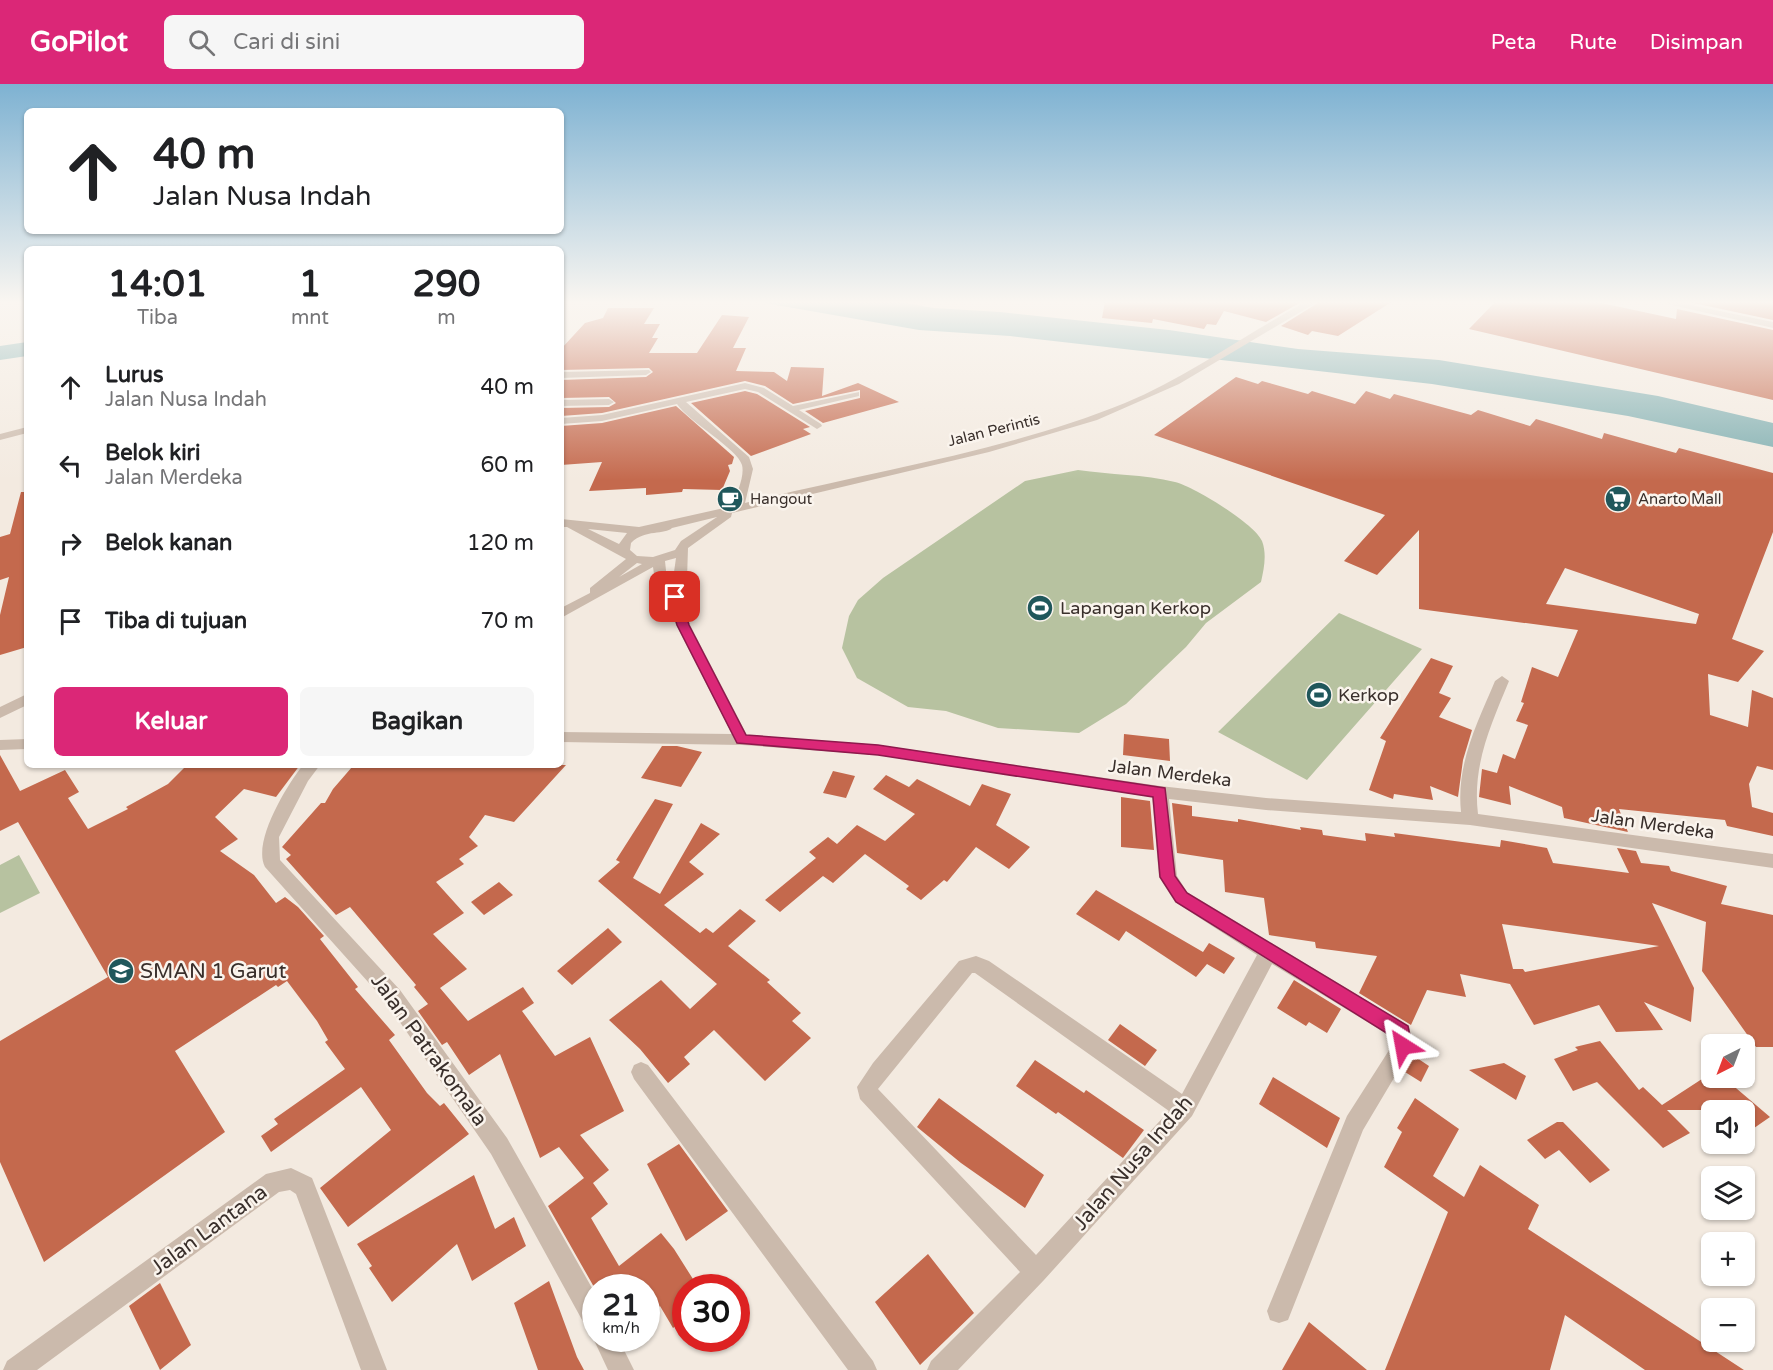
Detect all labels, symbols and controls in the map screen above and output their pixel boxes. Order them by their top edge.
search box [164,15,584,69]
text: GoPilot [30,25,128,59]
icon: search [185,26,218,59]
text: Cari di sini [233,29,340,55]
text: Peta [1491,30,1536,55]
text: Rute [1569,30,1617,55]
text: Disimpan [1650,30,1743,55]
text: 40 m [153,129,255,180]
icon: ahead [54,132,132,210]
text: Jalan Nusa Indah [153,180,372,213]
text: 14:01 [108,263,207,306]
text: 1 [299,263,321,306]
text: 290 [413,263,480,306]
text: Tiba [137,306,178,330]
text: mnt [291,306,329,330]
text: m [437,306,456,330]
text: Lurus [105,362,163,388]
icon: ahead [54,371,87,404]
text: 40 m [480,374,534,400]
text: Jalan Nusa Indah [105,388,267,412]
street label: Jalan Perintis [946,410,1042,450]
text: Belok kiri [105,440,201,466]
icon: left [54,449,87,482]
text: 60 m [480,452,534,478]
text: Jalan Merdeka [105,466,243,490]
cafe icon: Hangout [715,484,745,514]
supermarket icon: Anarto Mall [1603,484,1633,514]
place label: Hangout [750,490,813,508]
place label: Anarto Mall [1638,490,1721,508]
icon: right [54,527,87,560]
text: Belok kanan [105,530,232,556]
text: 120 m [467,530,534,556]
pin [649,571,700,622]
icon: arrive [658,580,691,613]
sports icon: Lapangan Kerkop [1025,593,1055,623]
place label: Lapangan Kerkop [1060,597,1211,619]
icon: arrive [54,605,87,638]
text: Tiba di tujuan [105,608,247,634]
text: 70 m [480,608,534,634]
sports icon: Kerkop [1304,680,1334,710]
place label: Kerkop [1338,684,1399,706]
button: Keluar [54,687,288,756]
button: Bagikan [300,687,534,756]
street label: Jalan Merdeka [1107,755,1233,791]
street label: Jalan Merdeka [1590,804,1716,844]
school or university icon: SMAN 1 Garut [106,956,136,986]
place label: SMAN 1 Garut [140,959,286,984]
street label: Jalan Patrakomala [365,969,493,1131]
position arrow [1371,1014,1435,1078]
north arrow [1701,1034,1755,1088]
map controls [1701,1034,1755,1352]
street label: Jalan Nusa Indah [1068,1091,1198,1235]
button: sound [1701,1100,1755,1154]
button: layers [1701,1166,1755,1220]
street label: Jalan Lantana [146,1179,272,1281]
button: + [1701,1232,1755,1286]
speed limit sign: 30 [672,1274,750,1352]
text: 21 [602,1287,640,1324]
button: − [1701,1298,1755,1352]
text: km/h [602,1319,640,1337]

